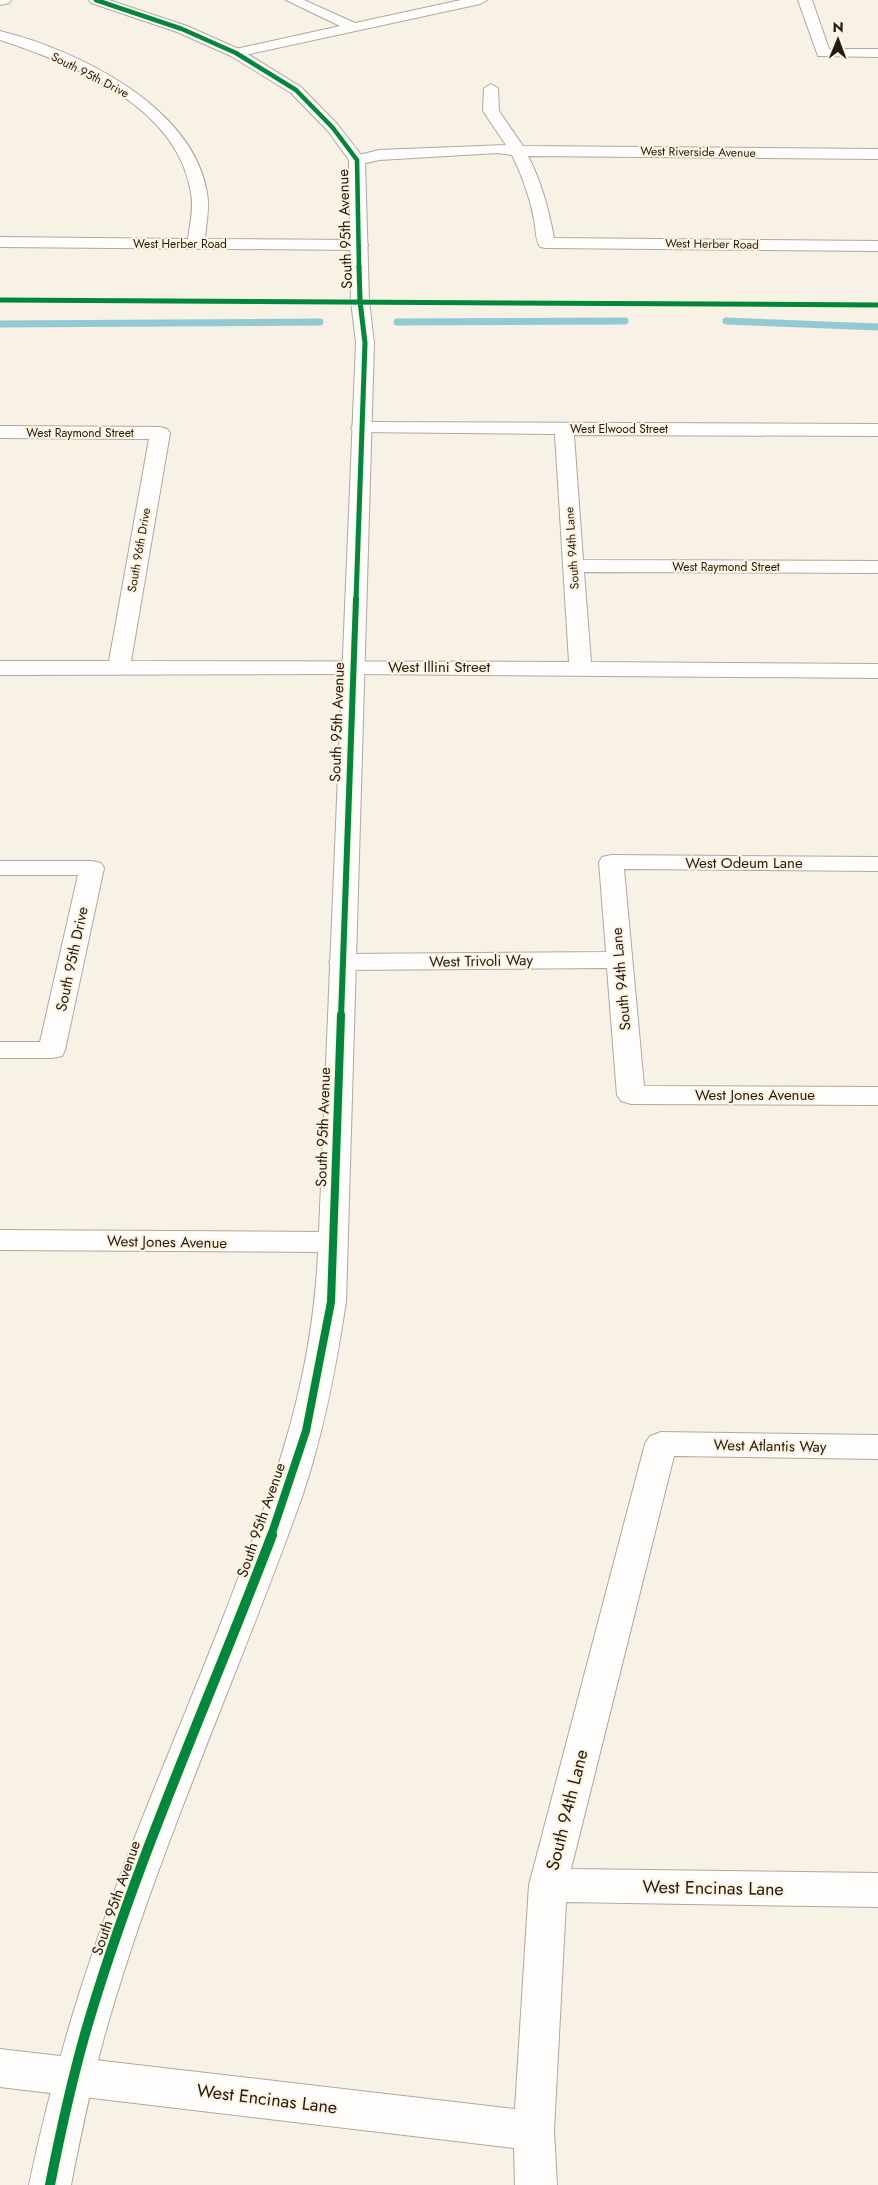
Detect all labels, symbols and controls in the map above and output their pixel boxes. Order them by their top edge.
north arrow [813,15,863,65]
text: N [832,17,844,37]
street label: South 95th Drive [48,48,132,102]
street label: West Riverside Avenue [640,142,756,162]
street label: South 95th Avenue [332,168,358,289]
street label: West Herber Road [665,234,759,254]
street label: West Herber Road [133,235,227,253]
street label: West Elwood Street [570,420,668,438]
street label: West Raymond Street [26,424,134,442]
street label: South 96th Drive [123,506,155,594]
street label: South 94th Lane [560,506,584,590]
street label: West Raymond Street [672,558,780,576]
street label: West Illini Street [388,656,490,678]
street label: South 95th Avenue [324,661,350,782]
street label: West Odeum Lane [685,852,803,874]
street label: South 95th Drive [50,904,94,1013]
street label: South 94th Lane [606,926,636,1031]
street label: West Trivoli Way [429,949,534,973]
street label: South 95th Avenue [310,1066,336,1187]
street label: West Jones Avenue [695,1084,815,1106]
street label: West Jones Avenue [107,1230,228,1254]
street label: West Atlantis Way [713,1434,827,1458]
street label: South 95th Avenue [231,1459,291,1580]
street label: South 94th Lane [539,1747,595,1873]
street label: South 95th Avenue [86,1837,146,1958]
street label: West Encinas Lane [642,1874,784,1902]
street label: West Encinas Lane [195,2077,339,2121]

